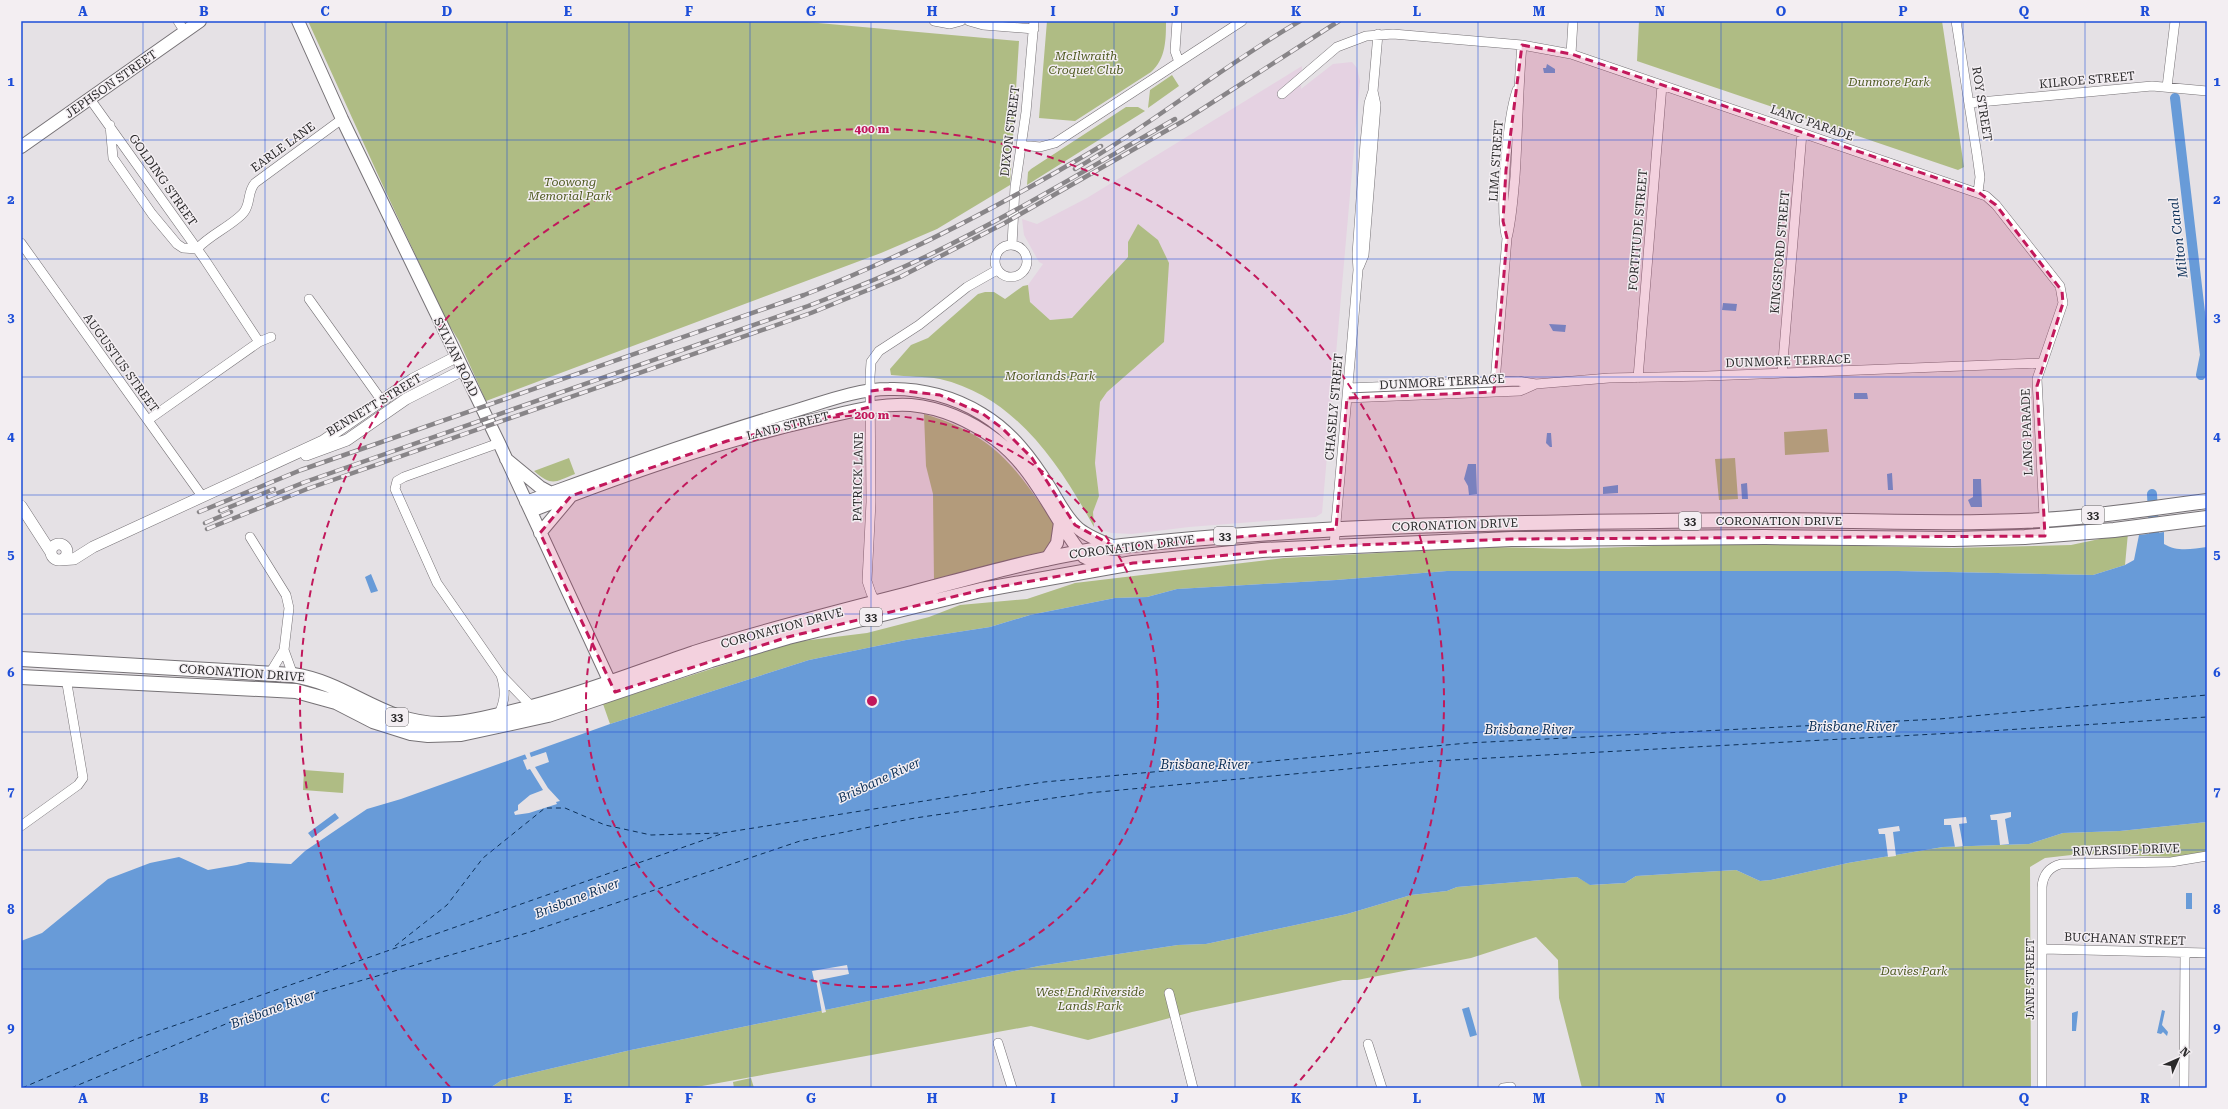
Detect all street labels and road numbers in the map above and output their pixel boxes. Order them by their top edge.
street label: JEPHSON STREET [63,47,159,121]
street label: ROY STREET [1969,66,1995,142]
street label: KILROE STREET [2038,69,2136,91]
street label: DIXON STREET [997,85,1023,177]
street label: LANG PARADE [1768,102,1856,144]
street label: EARLE LANE [248,119,318,175]
street label: LIMA STREET [1486,120,1506,202]
street label: GOLDING STREET [126,131,200,229]
street label: FORTITUDE STREET [1626,169,1650,291]
street label: KINGSFORD STREET [1768,190,1792,314]
street label: AUGUSTUS STREET [80,311,162,415]
street label: SYLVAN ROAD [431,315,481,399]
street label: DUNMORE TERRACE [1725,352,1851,370]
street label: CHASELY STREET [1322,353,1346,461]
street label: BENNETT STREET [324,371,424,439]
street label: DUNMORE TERRACE [1379,372,1505,392]
street label: LANG PARADE [2018,388,2036,476]
street label: LAND STREET [745,409,831,443]
street label: PATRICK LANE [850,432,866,522]
road number: 33 [2082,506,2104,524]
road number: 33 [1679,512,1701,530]
street label: CORONATION DRIVE [1716,514,1842,528]
street label: CORONATION DRIVE [1392,516,1518,534]
road number: 33 [1214,527,1236,545]
street label: CORONATION DRIVE [1068,532,1196,562]
street label: CORONATION DRIVE [719,605,845,651]
road number: 33 [860,608,882,626]
street label: CORONATION DRIVE [179,662,305,684]
road number: 33 [386,708,408,726]
street label: RIVERSIDE DRIVE [2072,841,2180,859]
street label: BUCHANAN STREET [2064,930,2186,948]
street label: JANE STREET [2023,938,2037,1020]

